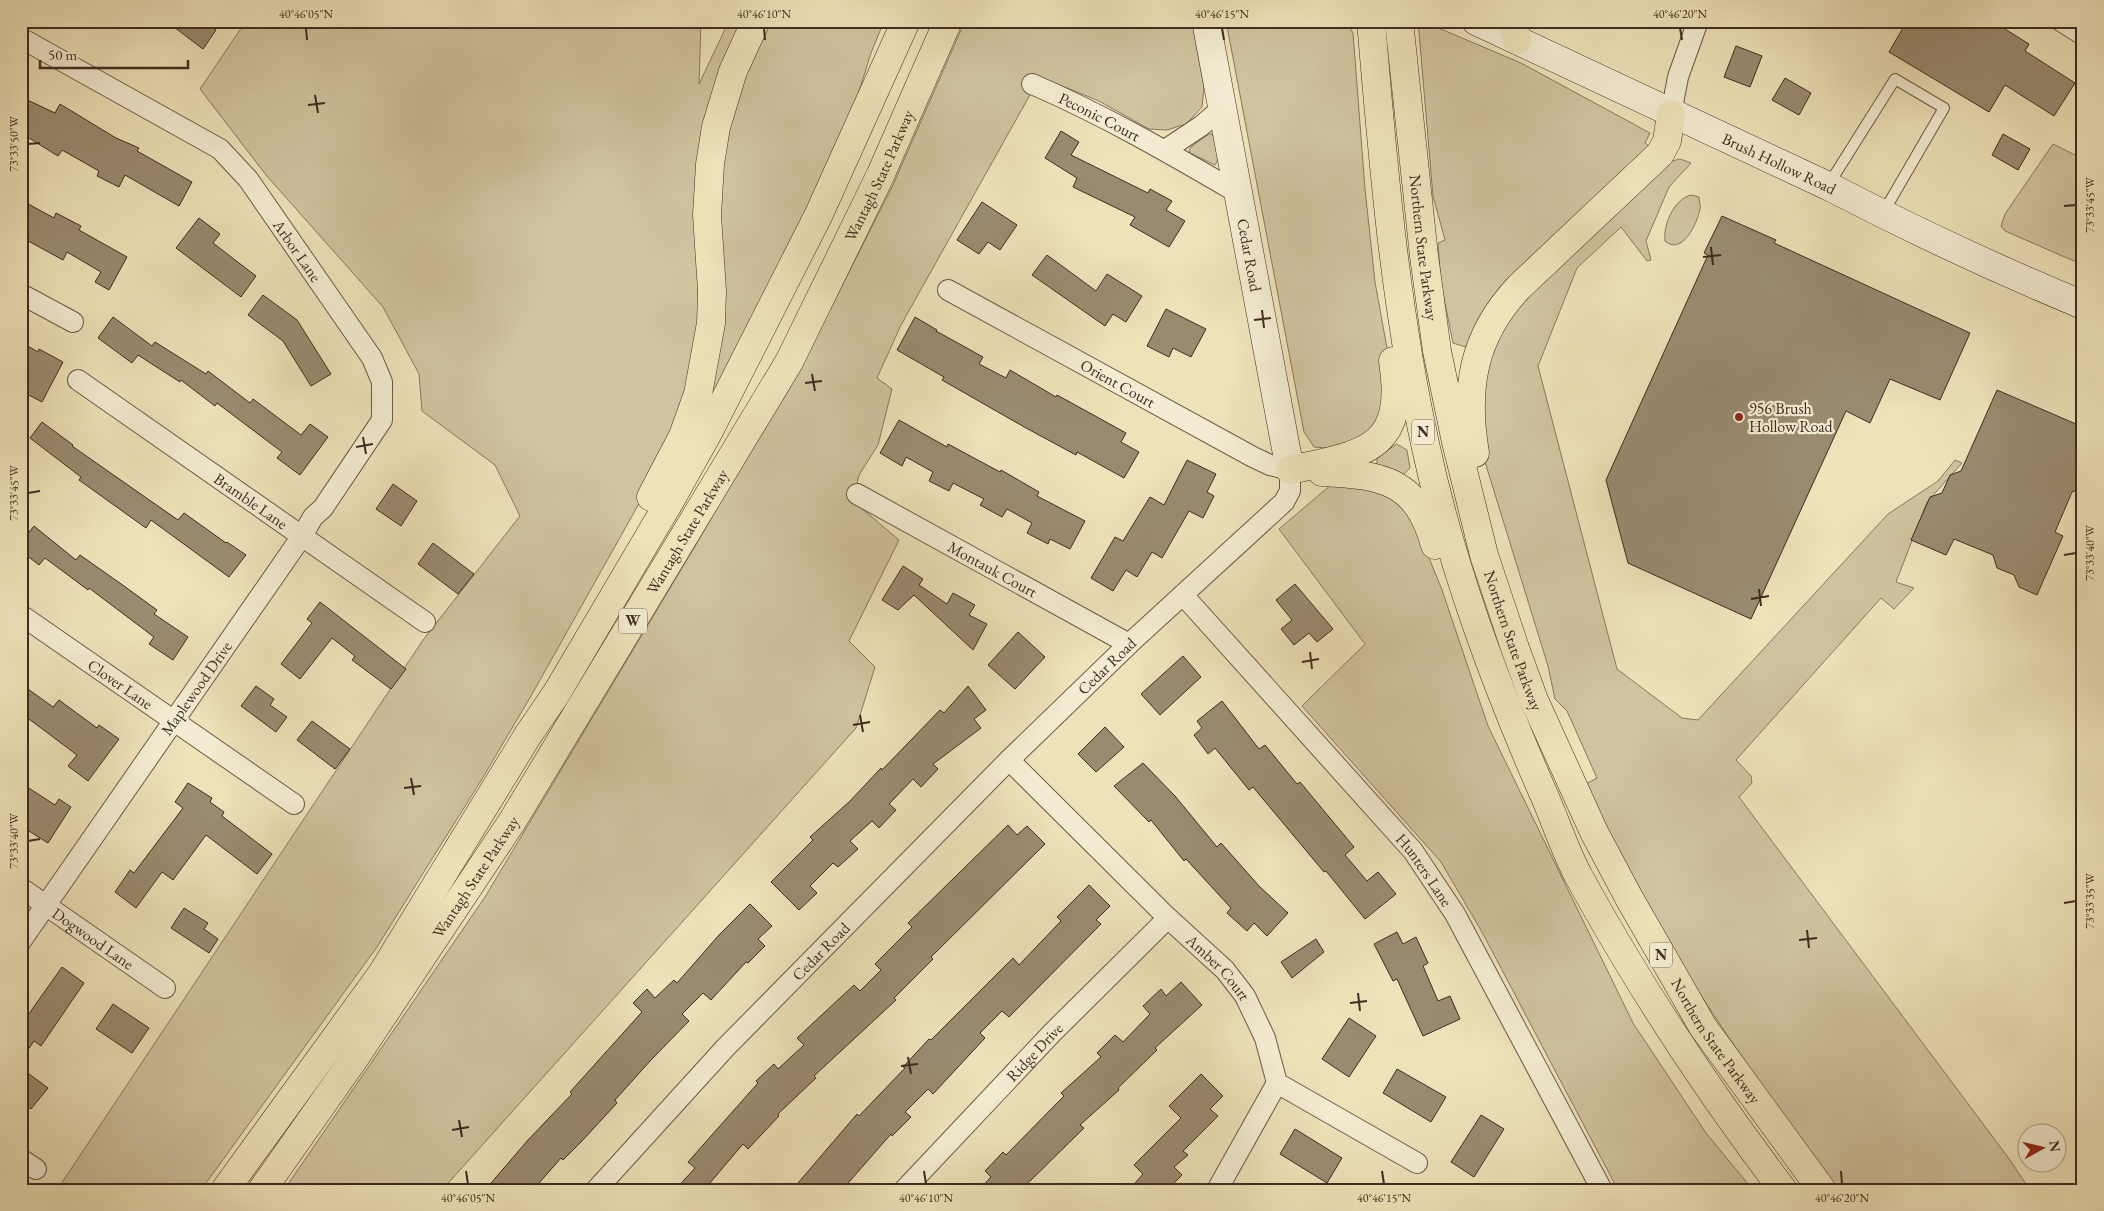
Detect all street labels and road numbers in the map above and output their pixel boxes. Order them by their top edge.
street label: Peconic Court [1055,88,1144,146]
street label: Wantagh State Parkway [840,106,919,245]
street label: Brush Hollow Road [1719,128,1841,200]
street label: Northern State Parkway [1404,173,1443,323]
street label: Arbor Lane [268,215,326,286]
street label: Cedar Road [1232,217,1267,294]
street label: Orient Court [1077,354,1159,413]
road number: N [1412,420,1434,444]
street label: Wantagh State Parkway [642,464,734,598]
street label: Bramble Lane [210,468,292,534]
street label: Montauk Court [944,536,1041,602]
street label: Northern State Parkway [1479,568,1548,715]
road number: W [619,608,647,634]
street label: Cedar Road [1073,632,1141,699]
street label: Maplewood Drive [156,637,237,740]
street label: Clover Lane [83,654,157,714]
street label: Wantagh State Parkway [427,811,524,942]
street label: Hunters Lane [1391,829,1457,911]
street label: Dogwood Lane [48,903,138,974]
street label: Cedar Road [787,917,855,985]
street label: Amber Court [1181,929,1255,1004]
road number: N [1650,942,1672,968]
street label: Northern State Parkway [1666,974,1766,1109]
street label: Ridge Drive [1002,1018,1068,1086]

